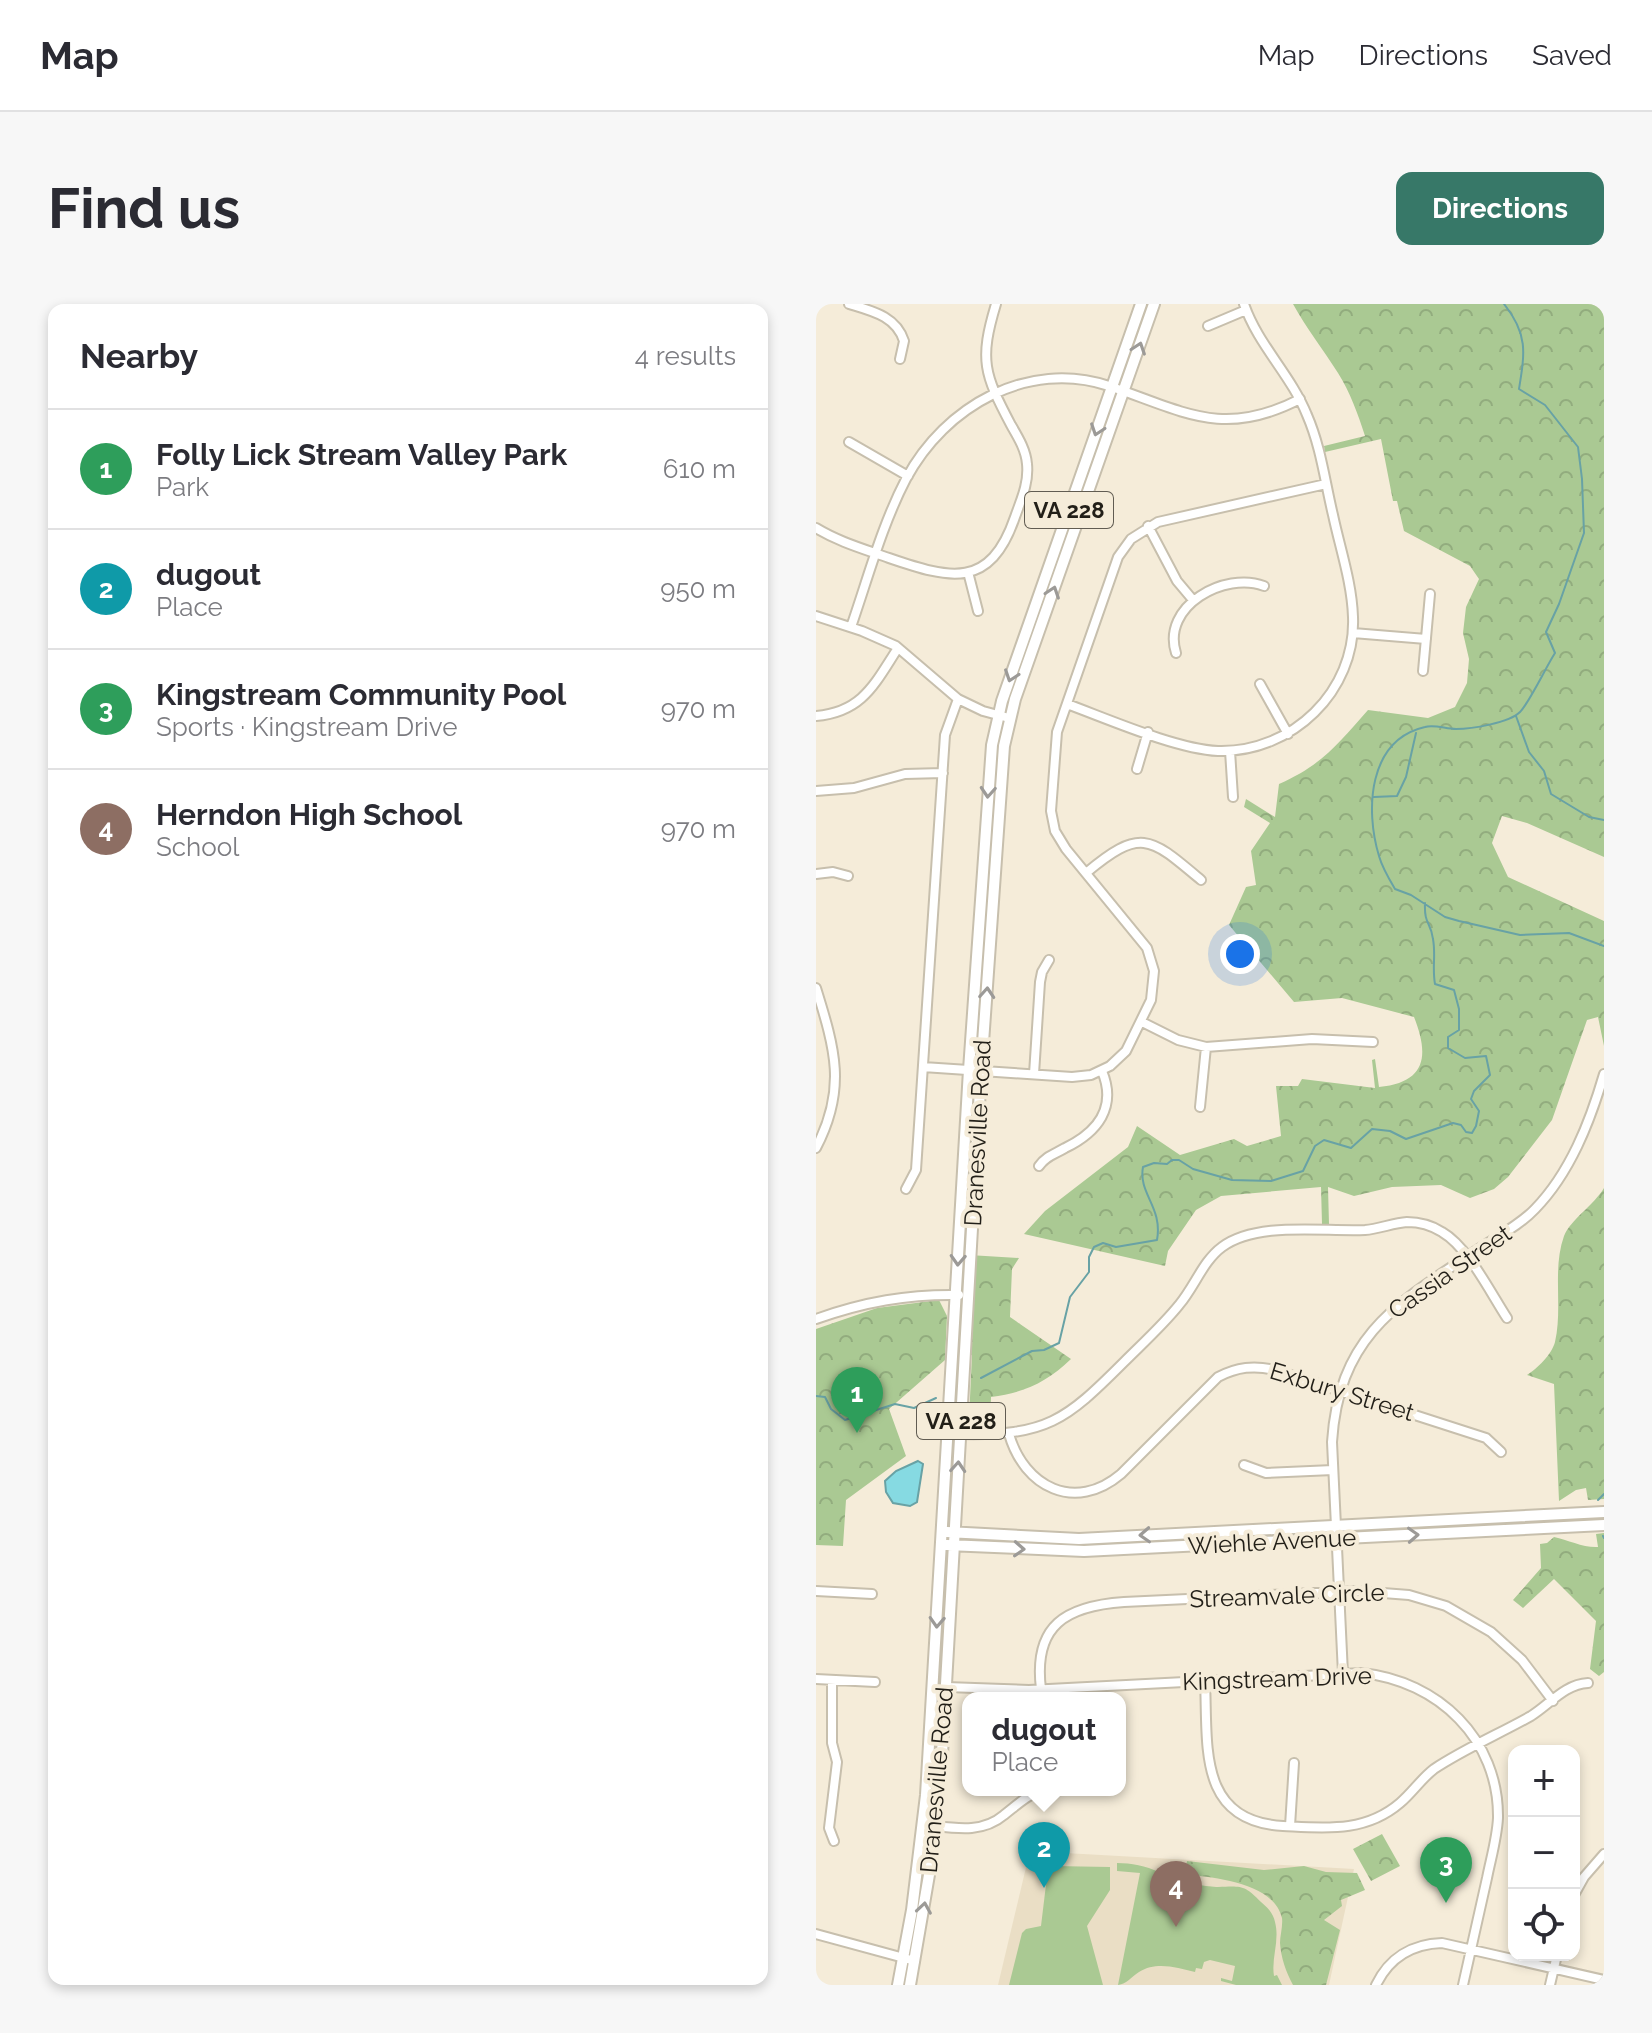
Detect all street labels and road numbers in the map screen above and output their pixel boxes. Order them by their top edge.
road number: VA 228 [1025,492,1113,528]
street label: Dranesville Road [958,1039,997,1227]
street label: Cassia Street [1383,1219,1517,1325]
street label: Exbury Street [1267,1356,1418,1427]
road number: VA 228 [917,1403,1005,1439]
street label: Wiehle Avenue [1187,1523,1357,1560]
street label: Streamvale Circle [1189,1578,1385,1613]
street label: Kingstream Drive [1182,1661,1372,1696]
street label: Dranesville Road [914,1686,959,1874]

